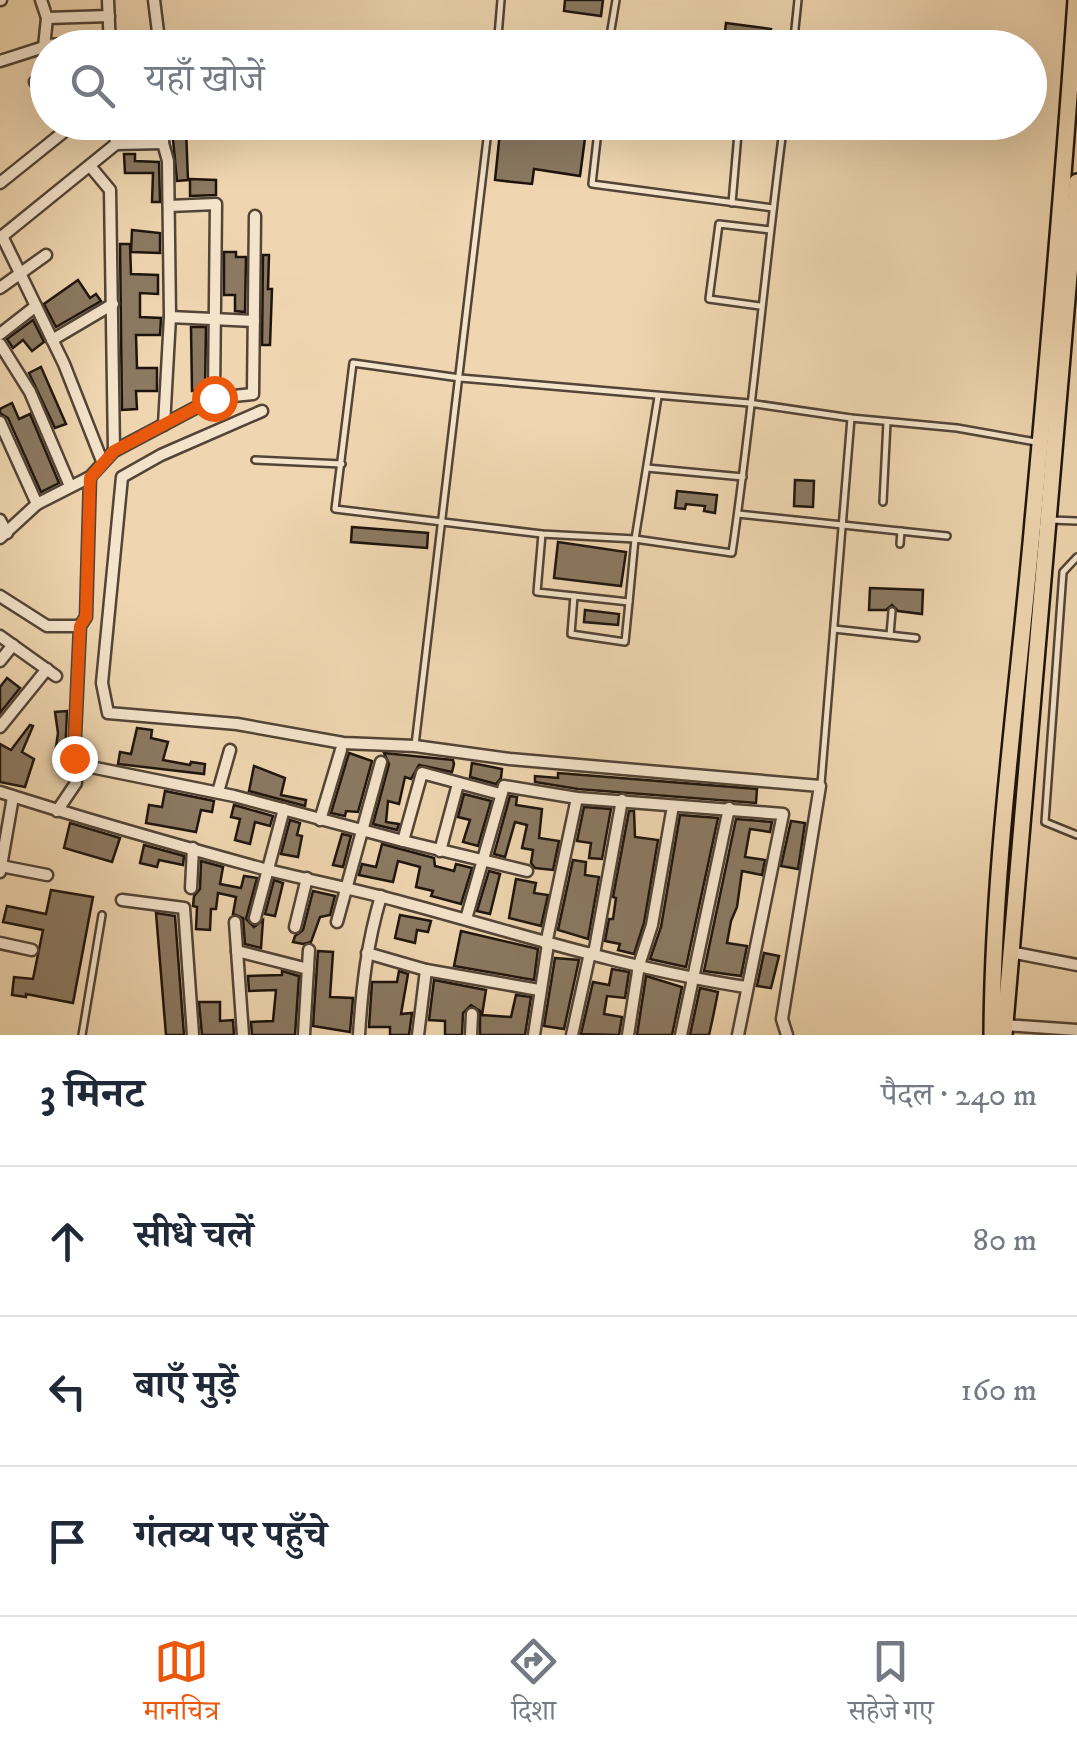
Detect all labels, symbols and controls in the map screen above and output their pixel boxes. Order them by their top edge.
search box [30,30,1047,140]
text: यहाँ खोजें [145,56,264,104]
icon: search [65,58,120,113]
route start [192,376,238,422]
route end [52,736,98,782]
text: 3 मिनट [40,1069,144,1121]
text: पैदल · 240 m [881,1076,1037,1116]
text: सीधे चलें [135,1212,253,1260]
icon: ahead [40,1214,95,1269]
text: 80 m [973,1221,1037,1261]
text: बाएँ मुड़ें [135,1362,237,1410]
icon: left [40,1364,95,1419]
text: 160 m [961,1371,1037,1411]
text: गंतव्य पर पहुँचे [135,1512,327,1560]
icon: arrive [40,1514,95,1569]
tab: मानचित्र [143,1634,219,1738]
tab: दिशा [506,1634,561,1738]
tab: सहेजे गए [848,1634,934,1738]

